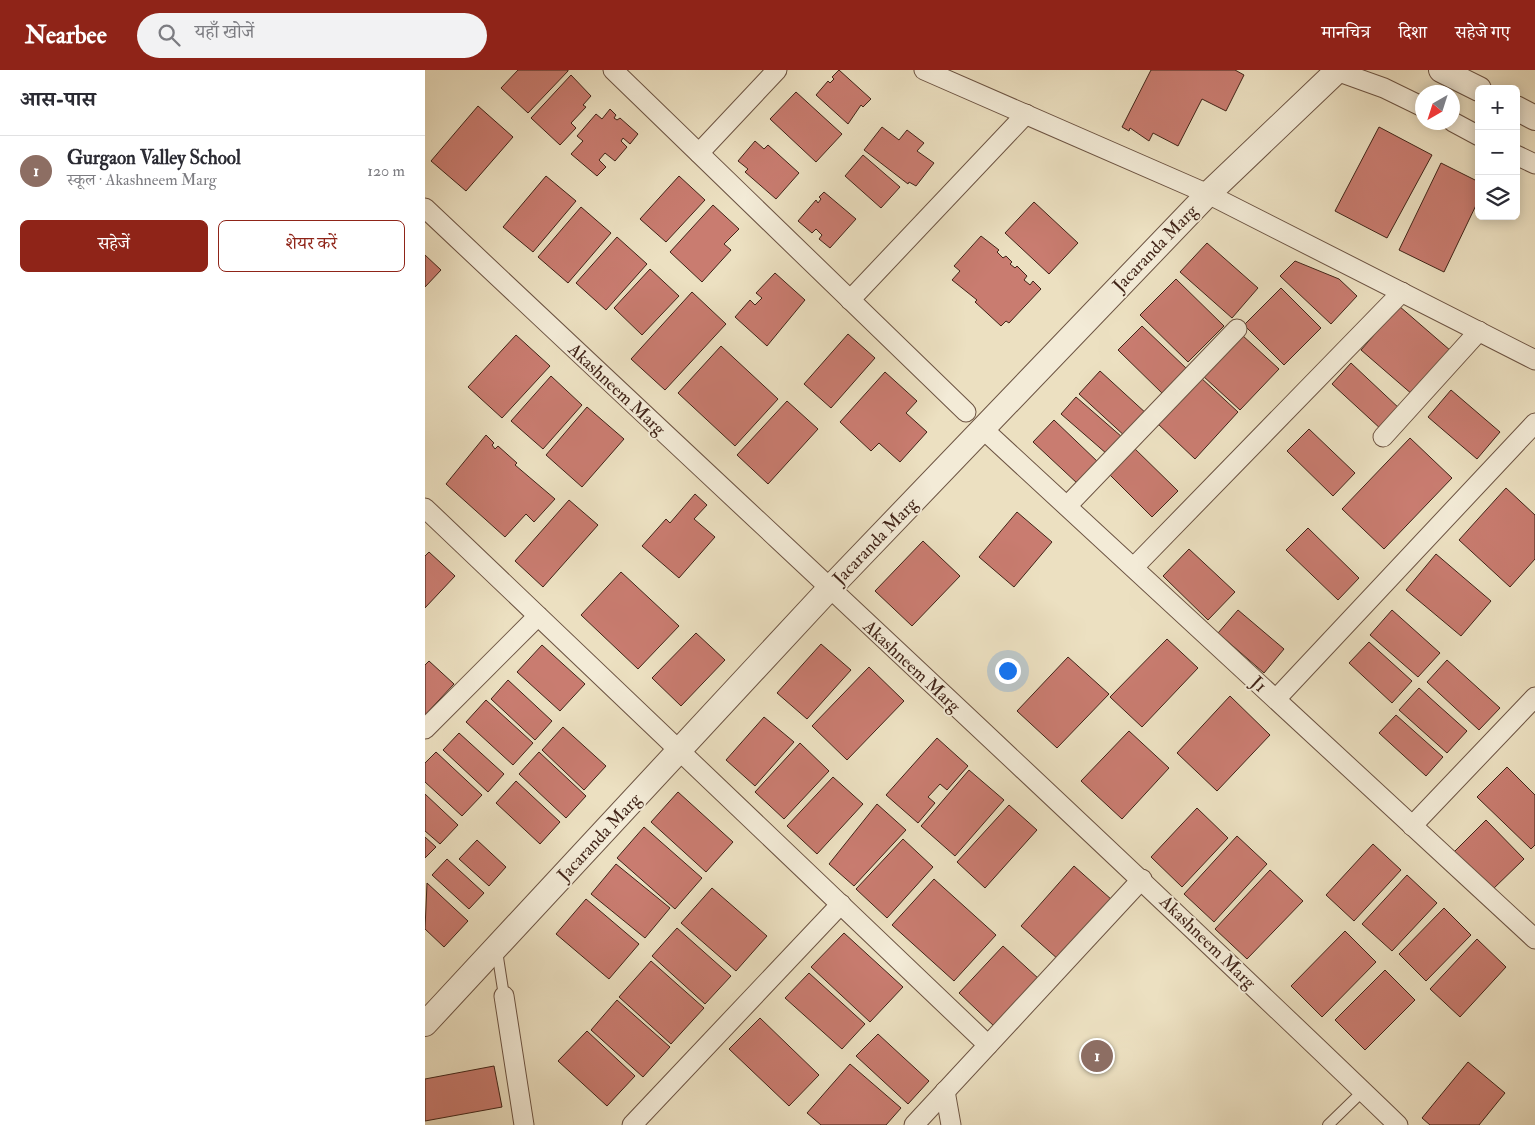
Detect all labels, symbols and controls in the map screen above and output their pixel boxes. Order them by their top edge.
search box [137,13,487,58]
text: Nearbee [25,20,107,51]
text: यहाँ खोजें [195,20,254,44]
icon: search [155,21,183,49]
text: मानचित्र [1322,21,1370,44]
text: दिशा [1398,21,1427,44]
text: सहेजे गए [1455,21,1510,44]
north arrow [1415,85,1460,130]
map controls [1475,85,1520,220]
button: + [1475,85,1520,130]
text: आस-पास [20,86,96,113]
button: − [1475,130,1520,175]
text: Gurgaon Valley School [67,146,241,170]
text: 1 [33,161,39,181]
text: 120 m [367,161,405,181]
text: स्कूल · Akashneem Marg [67,170,217,190]
button: layers [1475,175,1520,220]
street label: Jacaranda Marg [1107,199,1204,298]
button: सहेजें [20,220,208,272]
button: शेयर करें [218,220,405,272]
street label: Akashneem Marg [562,338,671,441]
street label: Jacaranda Marg [827,492,924,591]
street label: Akashneem Marg [857,615,966,718]
your location [995,658,1021,684]
street label: J1 [1245,671,1272,697]
street label: Jacaranda Marg [552,788,647,887]
street label: Akashneem Marg [1154,890,1261,995]
pin: 1 [1081,1037,1113,1075]

